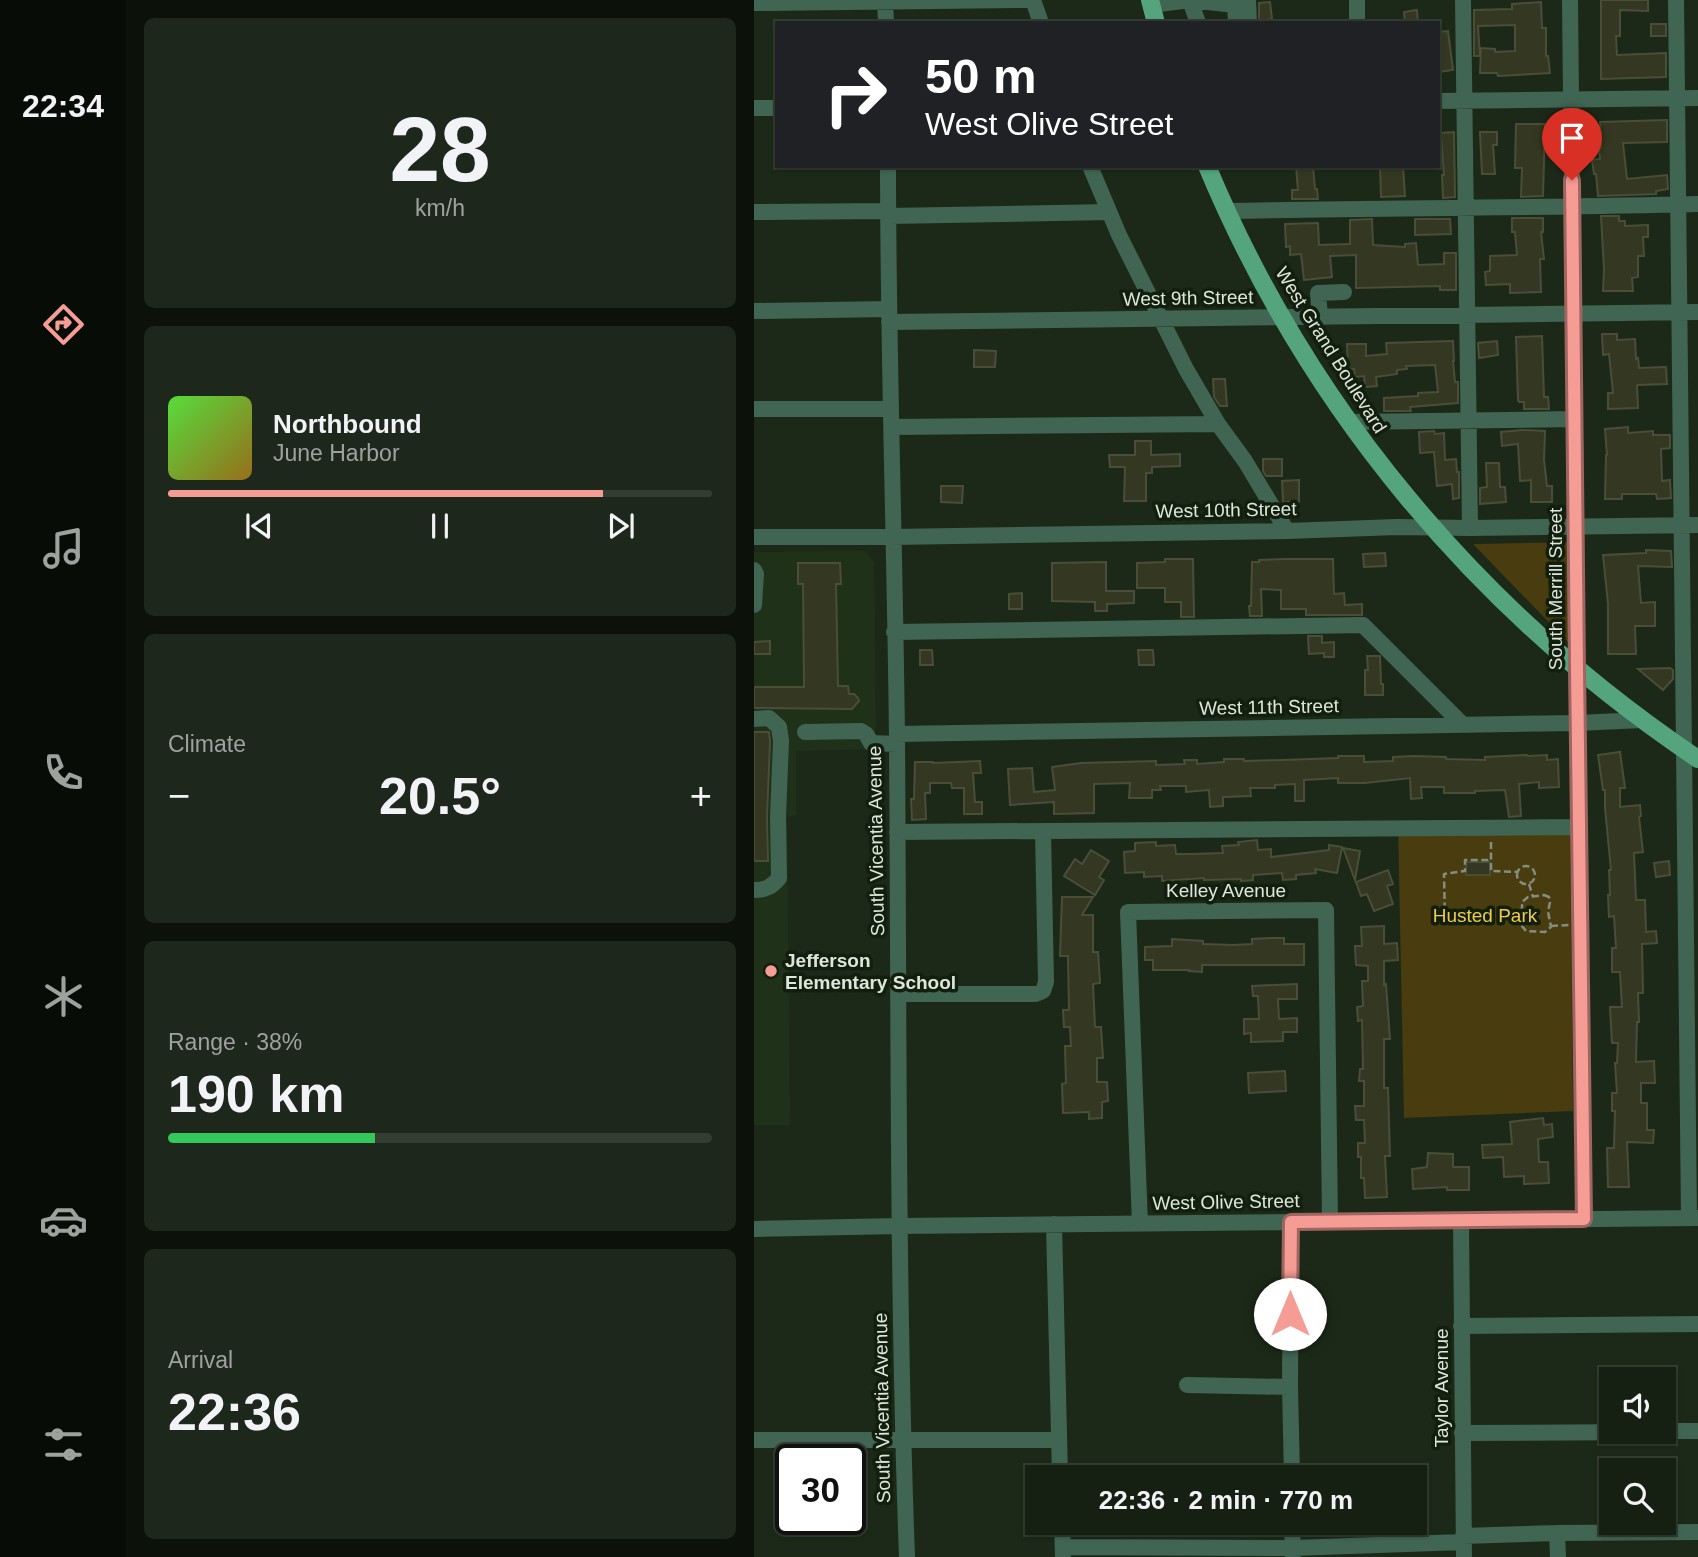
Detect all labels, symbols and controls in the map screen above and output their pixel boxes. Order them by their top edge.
icon: right [810,49,901,140]
text: 50 m [925,49,1037,103]
text: 22:34 [22,88,104,124]
text: 28 [389,99,491,200]
text: West Olive Street [925,106,1173,142]
pin [1542,108,1602,180]
icon: arrive [1553,119,1591,157]
text: km/h [415,195,465,221]
street label: West Grand Boulevard [1271,263,1391,437]
street label: West 9th Street [1123,286,1254,310]
icon: directions [39,300,88,349]
text: Northbound [273,409,422,439]
text: June Harbor [273,440,400,466]
street label: West 10th Street [1155,498,1297,522]
icon: previous [240,507,278,545]
icon: pause [421,507,459,545]
icon: next [602,507,640,545]
street label: South Merrill Street [1545,507,1566,670]
icon: music [39,524,88,573]
street label: West 11th Street [1199,695,1340,719]
text: Climate [168,731,246,757]
street label: South Vicentia Avenue [864,746,888,936]
icon: phone [39,748,88,797]
text: 20.5° [379,767,501,825]
text: − [168,775,190,817]
text: + [690,775,712,817]
street label: Kelley Avenue [1166,880,1286,901]
park label: Husted Park [1433,905,1538,926]
place label: Jefferson Elementary School [785,950,956,993]
marker: Jefferson Elementary School [763,963,779,979]
icon: climate [39,972,88,1021]
text: Range · 38% [168,1029,302,1055]
text: 190 km [168,1065,344,1123]
street label: West Olive Street [1152,1190,1301,1214]
icon: car [39,1196,88,1245]
position arrow [1253,1277,1327,1351]
street label: South Vicentia Avenue [870,1313,894,1503]
street label: Taylor Avenue [1431,1328,1452,1448]
text: Arrival [168,1347,233,1373]
map controls [1599,1367,1676,1535]
button: sound [1599,1367,1676,1444]
text: 22:36 [168,1383,301,1441]
icon: filters [39,1420,88,1469]
speed limit sign: 30 [775,1444,866,1535]
button: search [1599,1458,1676,1535]
text: 22:36 · 2 min · 770 m [1099,1485,1353,1515]

